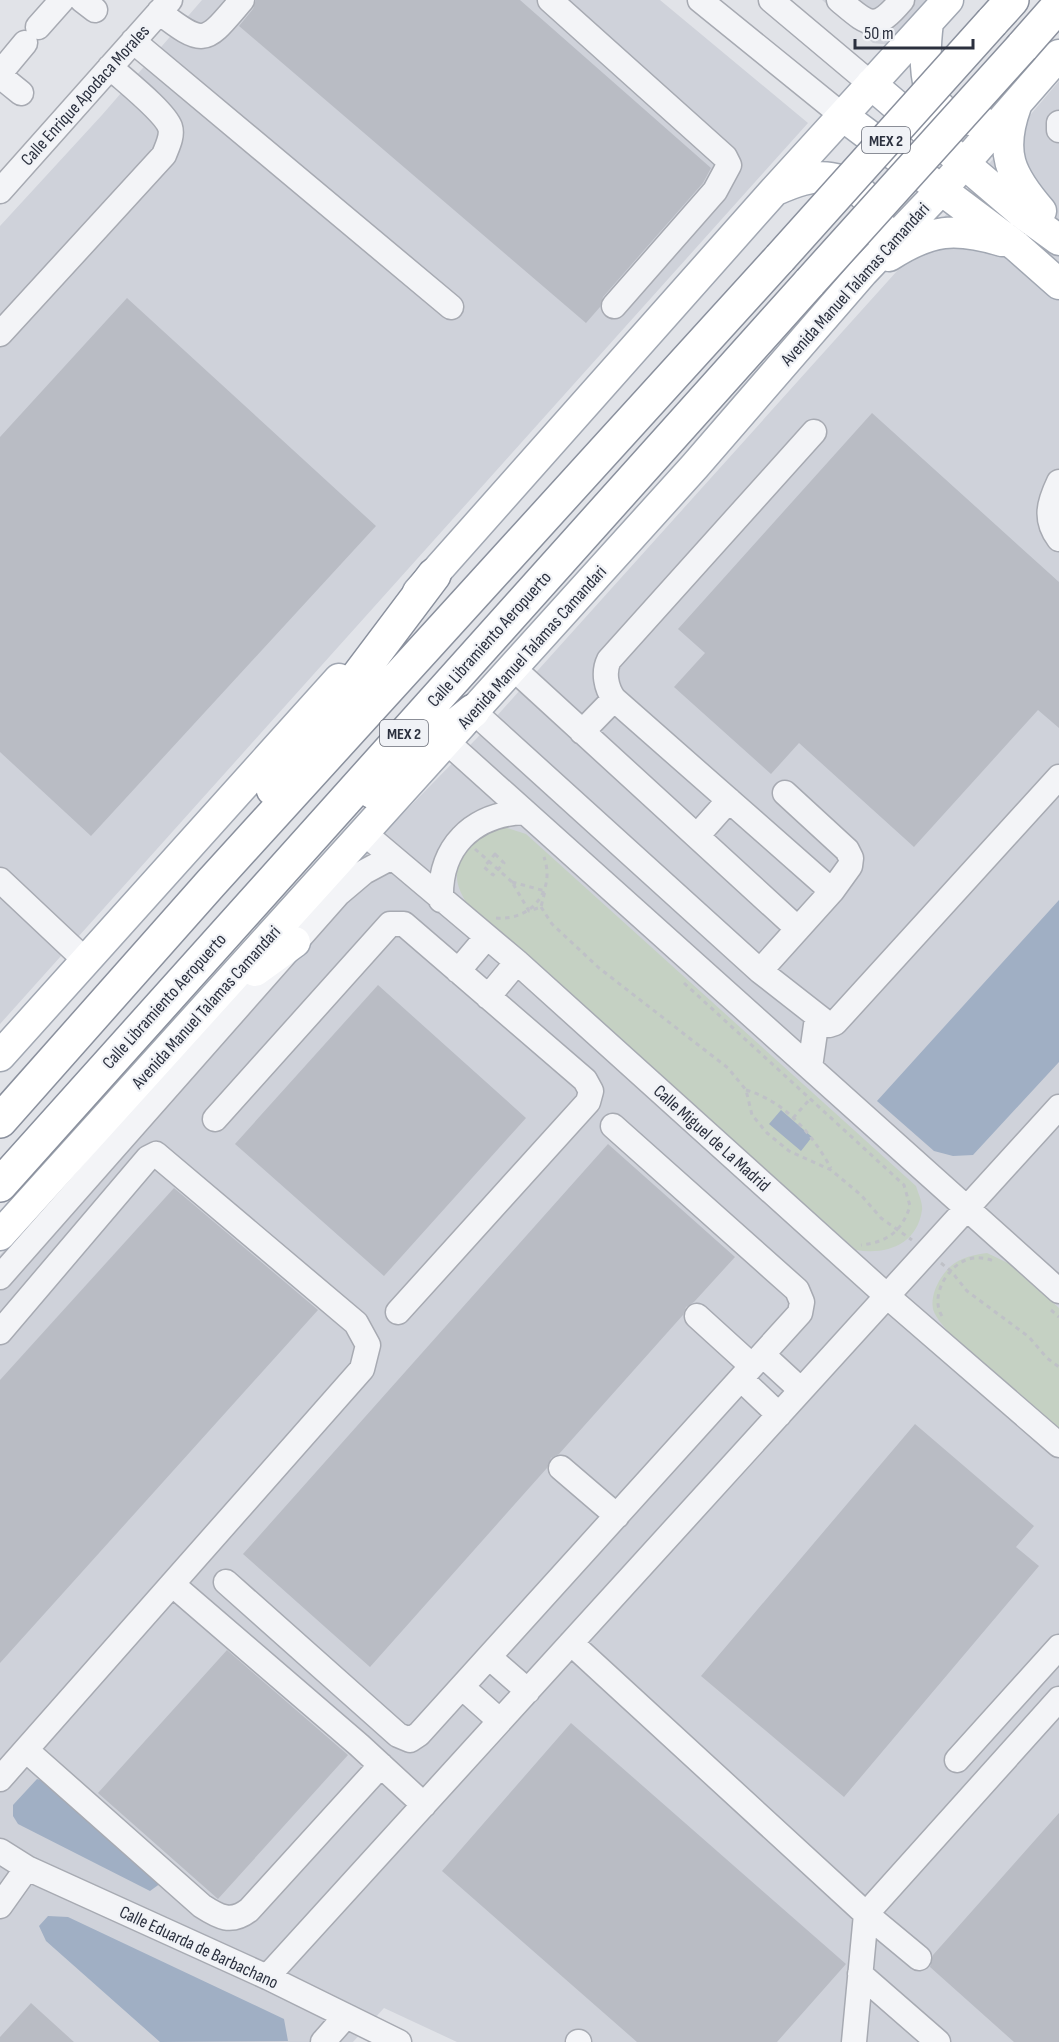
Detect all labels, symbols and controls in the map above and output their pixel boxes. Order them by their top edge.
scale bar [855,12,974,50]
street label: Calle Enrique Apodaca Morales [17,21,154,170]
text: 50 m [864,23,894,44]
road number: MEX 2 [862,127,910,153]
street label: Avenida Manuel Talamas Camandari [776,199,934,371]
street label: Avenida Manuel Talamas Camandari [453,562,611,734]
street label: Calle Libramiento Aeropuerto [423,567,556,711]
road number: MEX 2 [380,720,428,746]
street label: Avenida Manuel Talamas Camandari [127,922,285,1094]
street label: Calle Libramiento Aeropuerto [98,929,231,1073]
street label: Calle Miguel de La Madrid [649,1081,774,1196]
street label: Calle Eduarda de Barbachano [116,1901,282,1993]

